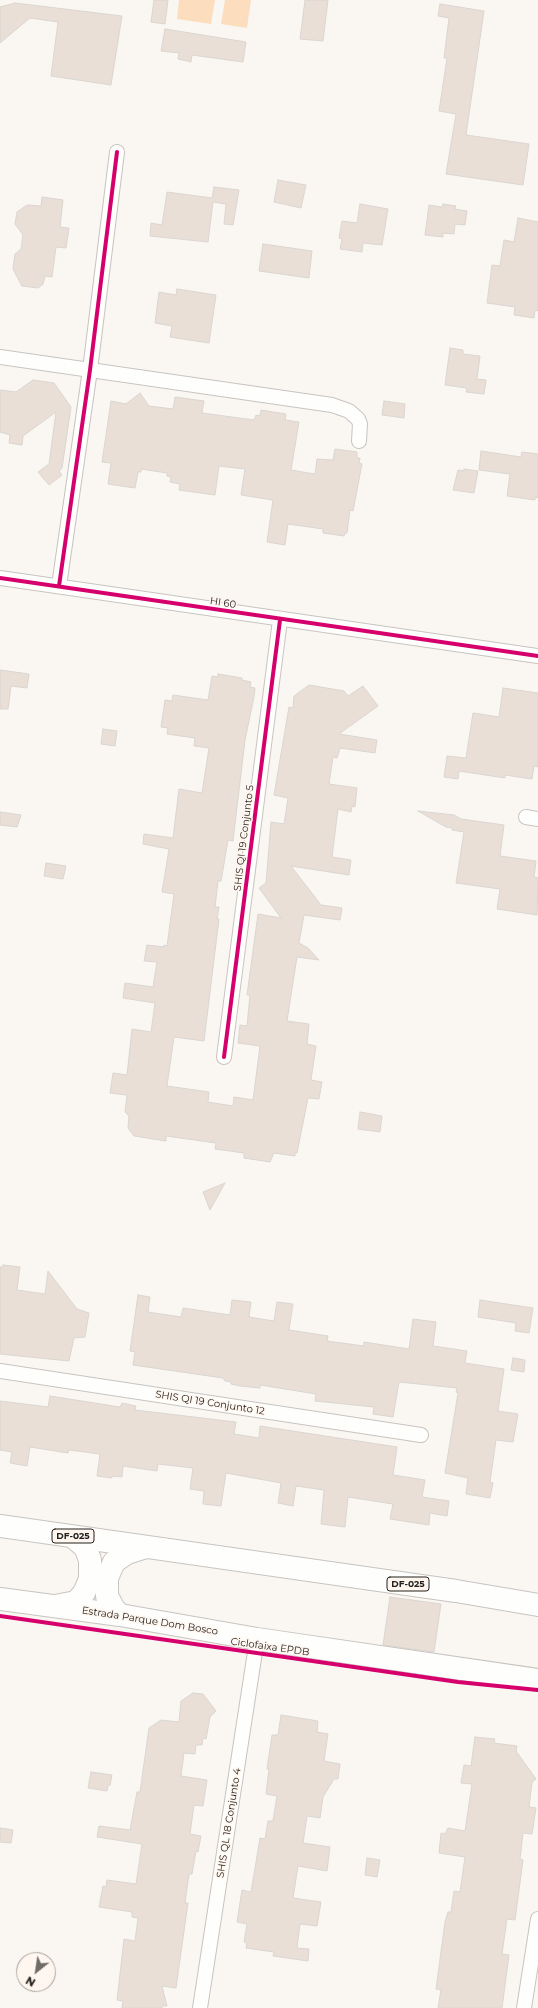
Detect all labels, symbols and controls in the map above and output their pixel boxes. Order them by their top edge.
street label: HI 60 [209,595,237,611]
street label: SHIS QI 19 Conjunto 5 [232,784,256,892]
street label: SHIS QI 19 Conjunto 12 [154,1388,266,1418]
road number: DF-025 [52,1529,94,1543]
road number: DF-025 [387,1577,429,1591]
street label: Estrada Parque Dom Bosco [81,1604,219,1638]
street label: Ciclofaixa EPDB [230,1636,310,1658]
street label: SHIS QL 18 Conjunto 4 [214,1767,244,1879]
north arrow [16,1952,56,1992]
text: N [23,1973,38,1990]

